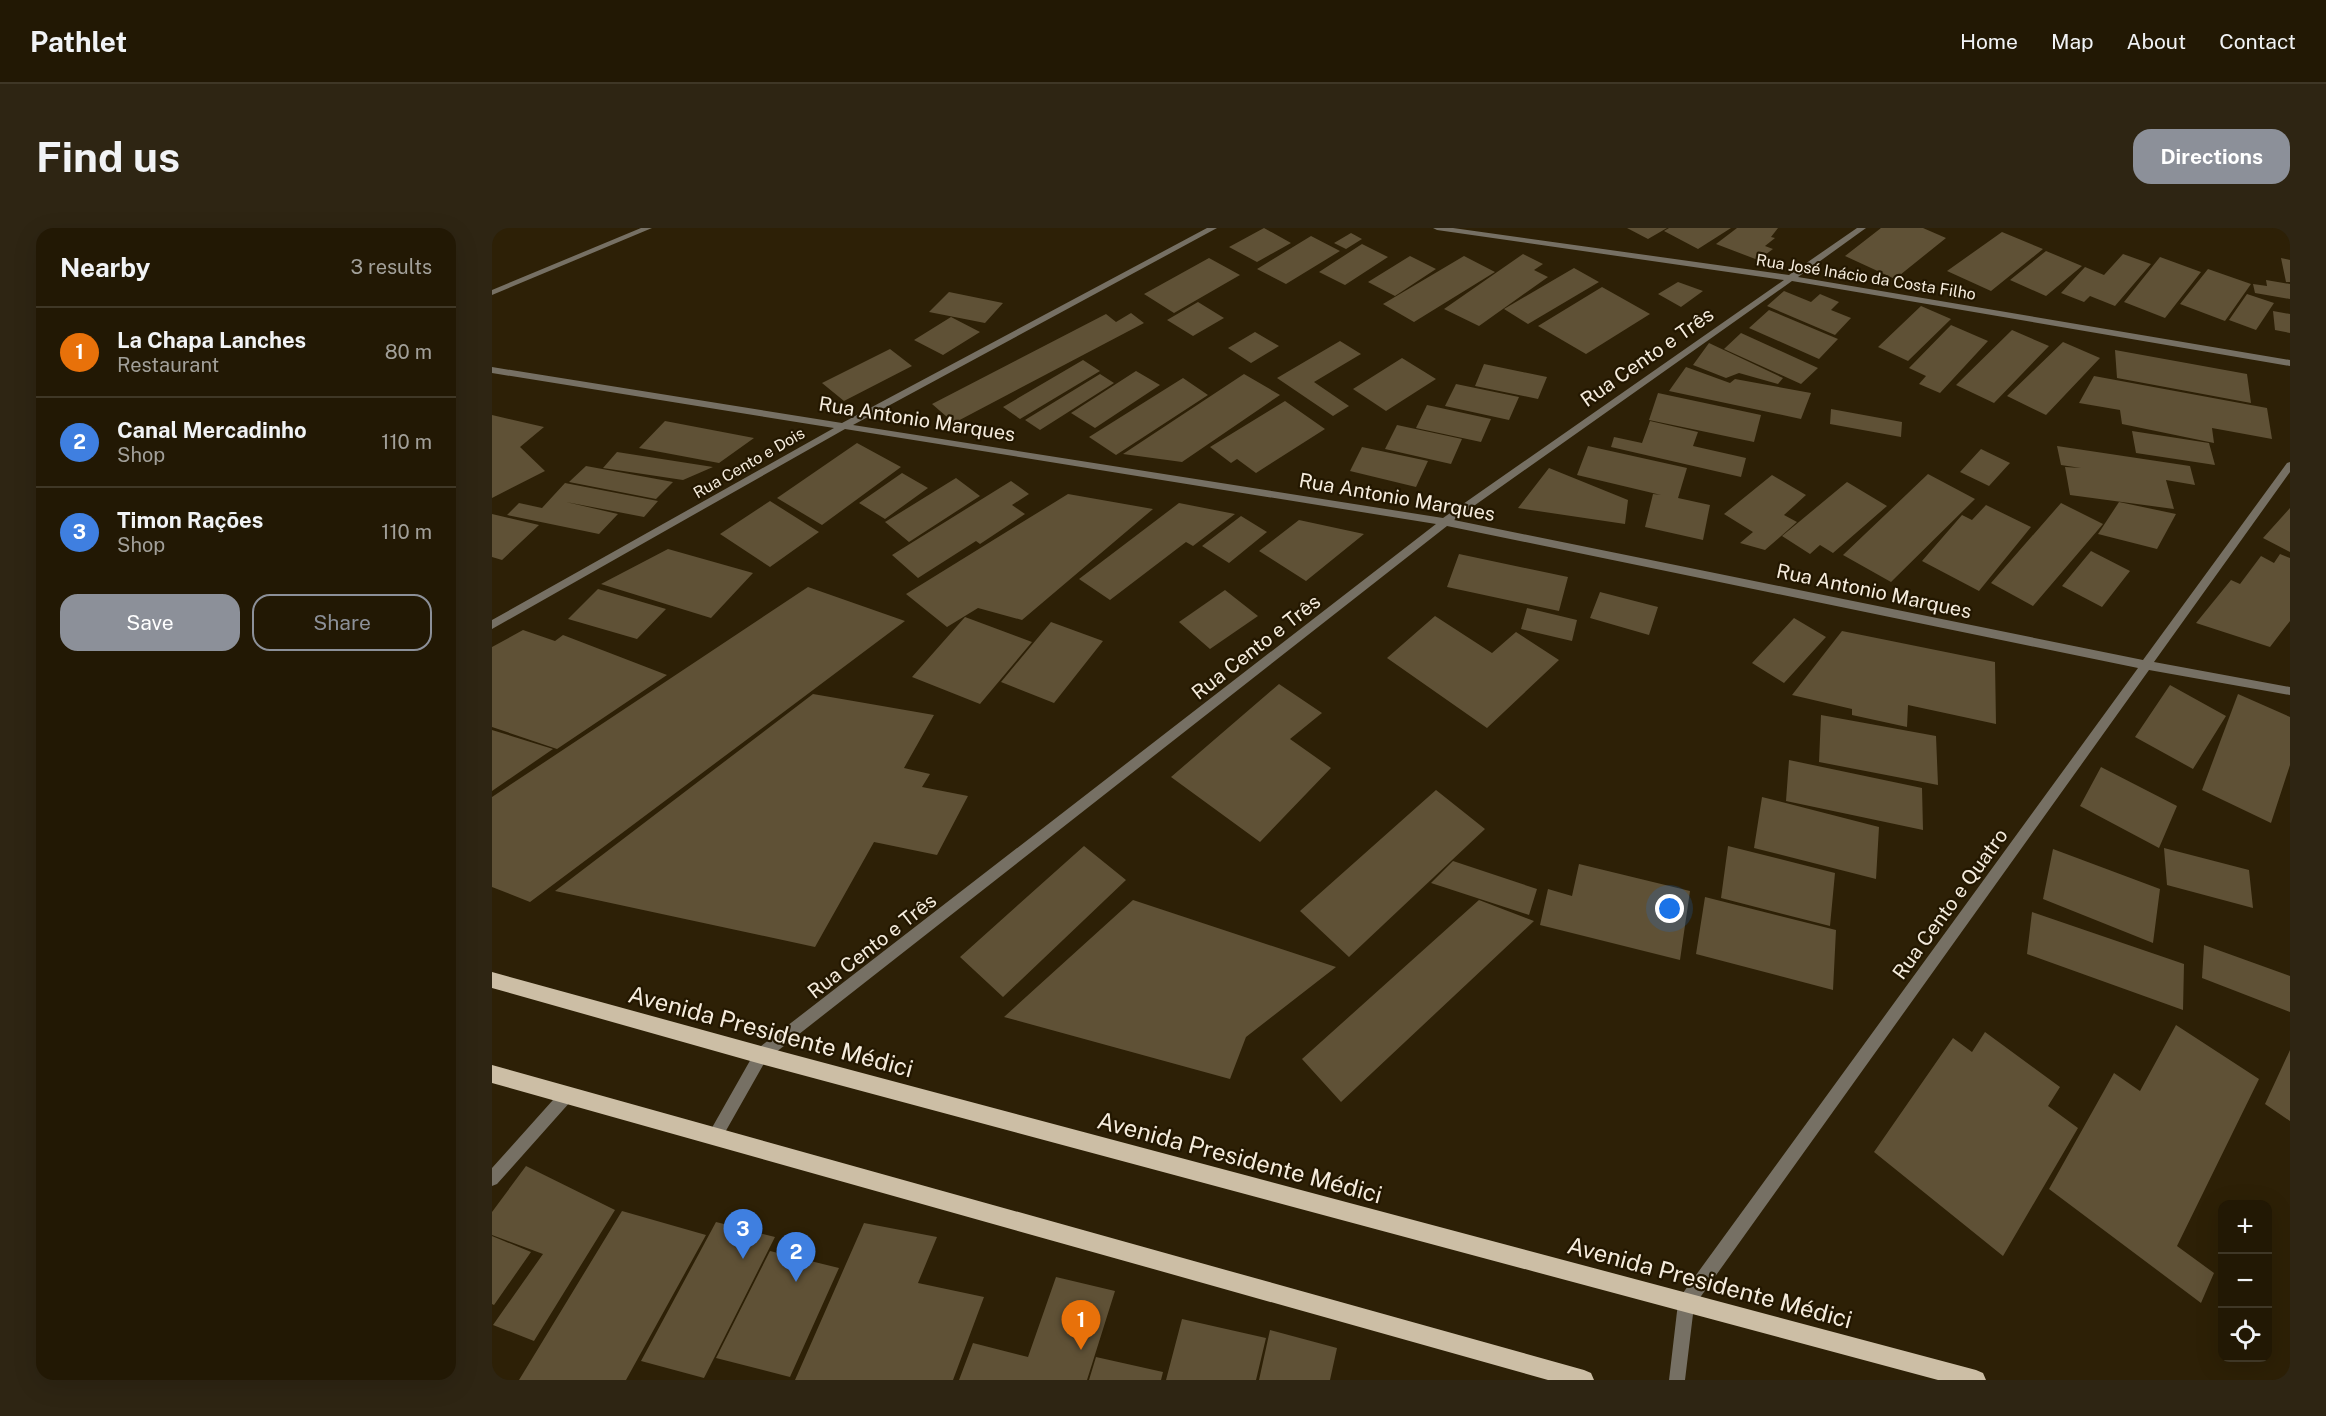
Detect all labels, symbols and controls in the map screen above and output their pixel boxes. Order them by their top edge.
text: Pathlet [30,25,127,58]
text: Home [1960,29,2018,54]
text: Map [2051,29,2094,54]
text: About [2127,29,2186,54]
text: Contact [2219,29,2296,54]
button: Directions [2133,129,2290,184]
text: Find us [36,132,180,181]
street label: Rua José Inácio da Costa Filho [1755,250,1977,304]
text: Nearby [60,252,150,283]
text: 3 results [351,255,432,279]
street label: Rua Cento e Três [1576,302,1718,412]
text: La Chapa Lanches [117,327,306,353]
text: 1 [75,340,84,364]
text: 80 m [385,340,432,364]
text: Restaurant [117,353,219,377]
street label: Rua Antonio Marques [817,392,1017,446]
text: Canal Mercadinho [117,417,307,443]
street label: Rua Cento e Dois [690,423,808,503]
text: 2 [73,430,86,454]
text: 110 m [381,430,432,454]
text: Shop [117,443,165,467]
street label: Rua Antonio Marques [1297,468,1497,526]
text: Timon Rações [117,507,263,533]
text: 3 [73,520,86,544]
text: 110 m [381,520,432,544]
text: Shop [117,533,165,557]
street label: Rua Antonio Marques [1774,559,1974,623]
street label: Rua Cento e Três [1187,589,1325,705]
button: Save [60,594,240,651]
button: Share [252,594,432,651]
street label: Rua Cento e Quatro [1887,824,2013,984]
street label: Rua Cento e Três [803,888,941,1004]
your location [1655,894,1684,923]
street label: Avenida Presidente Médici [625,979,917,1083]
street label: Avenida Presidente Médici [1094,1105,1386,1209]
map controls [2218,1200,2272,1362]
button: + [2218,1200,2272,1254]
pin: 3 [724,1210,762,1259]
street label: Avenida Presidente Médici [1564,1230,1856,1334]
pin: 2 [776,1232,816,1282]
button: − [2218,1254,2272,1308]
pin: 1 [1062,1300,1100,1350]
button: locate [2218,1308,2272,1362]

